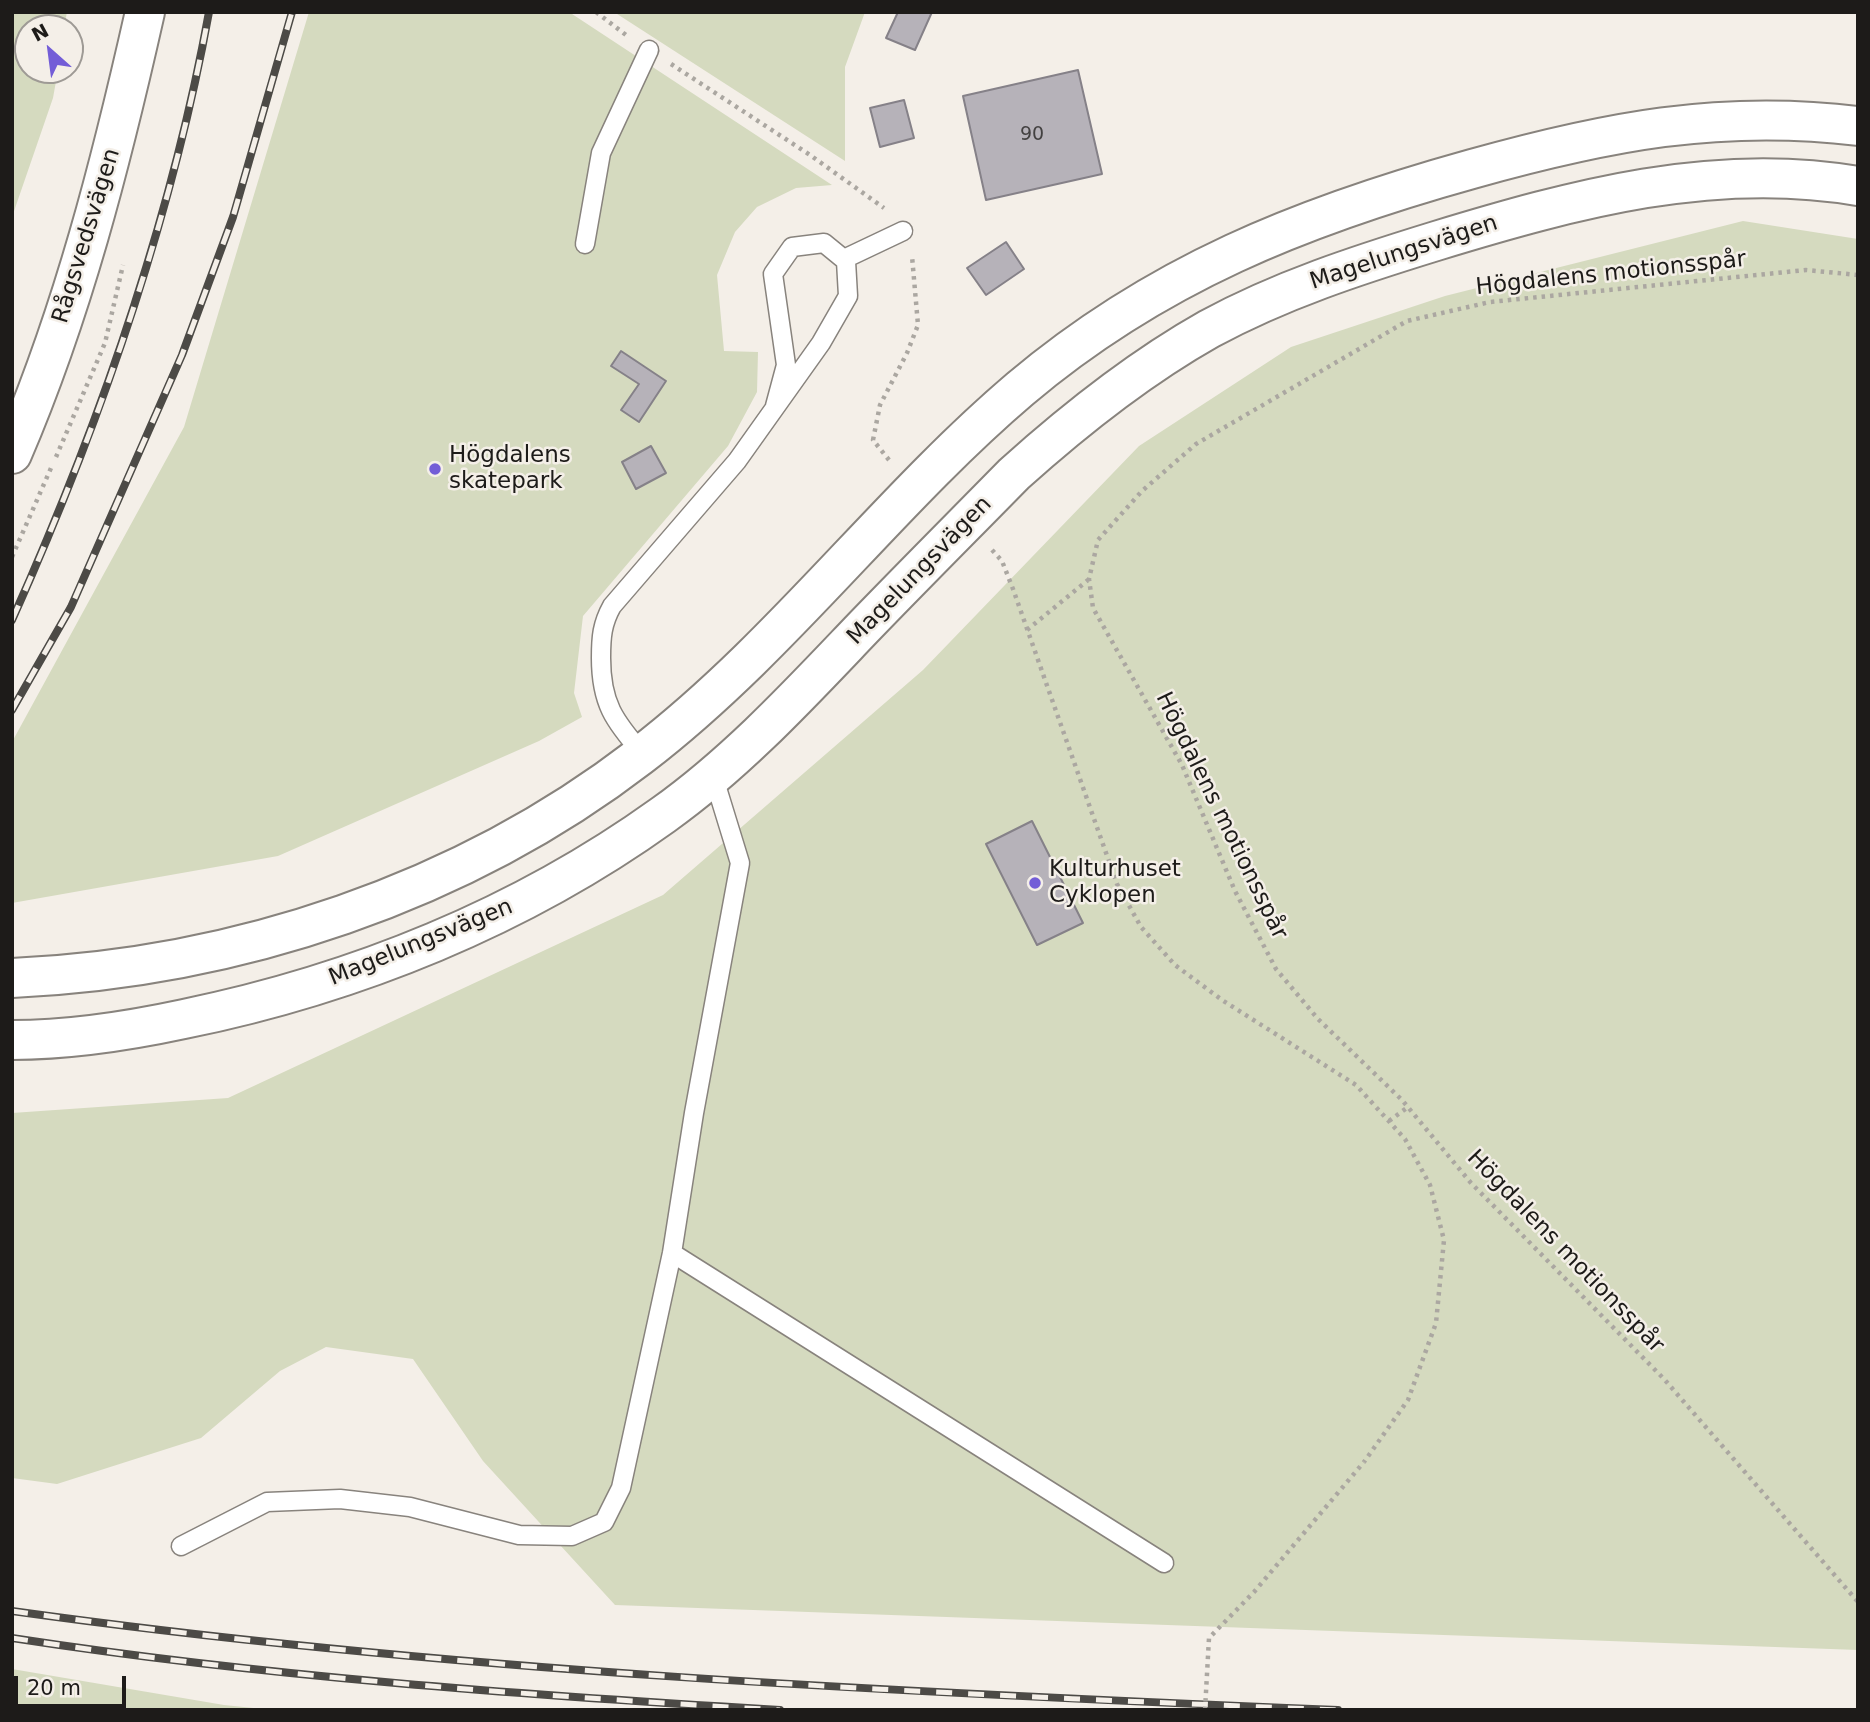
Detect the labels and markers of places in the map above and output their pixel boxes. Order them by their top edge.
place label: Högdalens skatepark [449,442,571,496]
marker: Högdalens skatepark [427,461,443,477]
place label: Kulturhuset Cyklopen [1049,856,1181,910]
marker: Kulturhuset Cyklopen [1027,875,1043,891]

